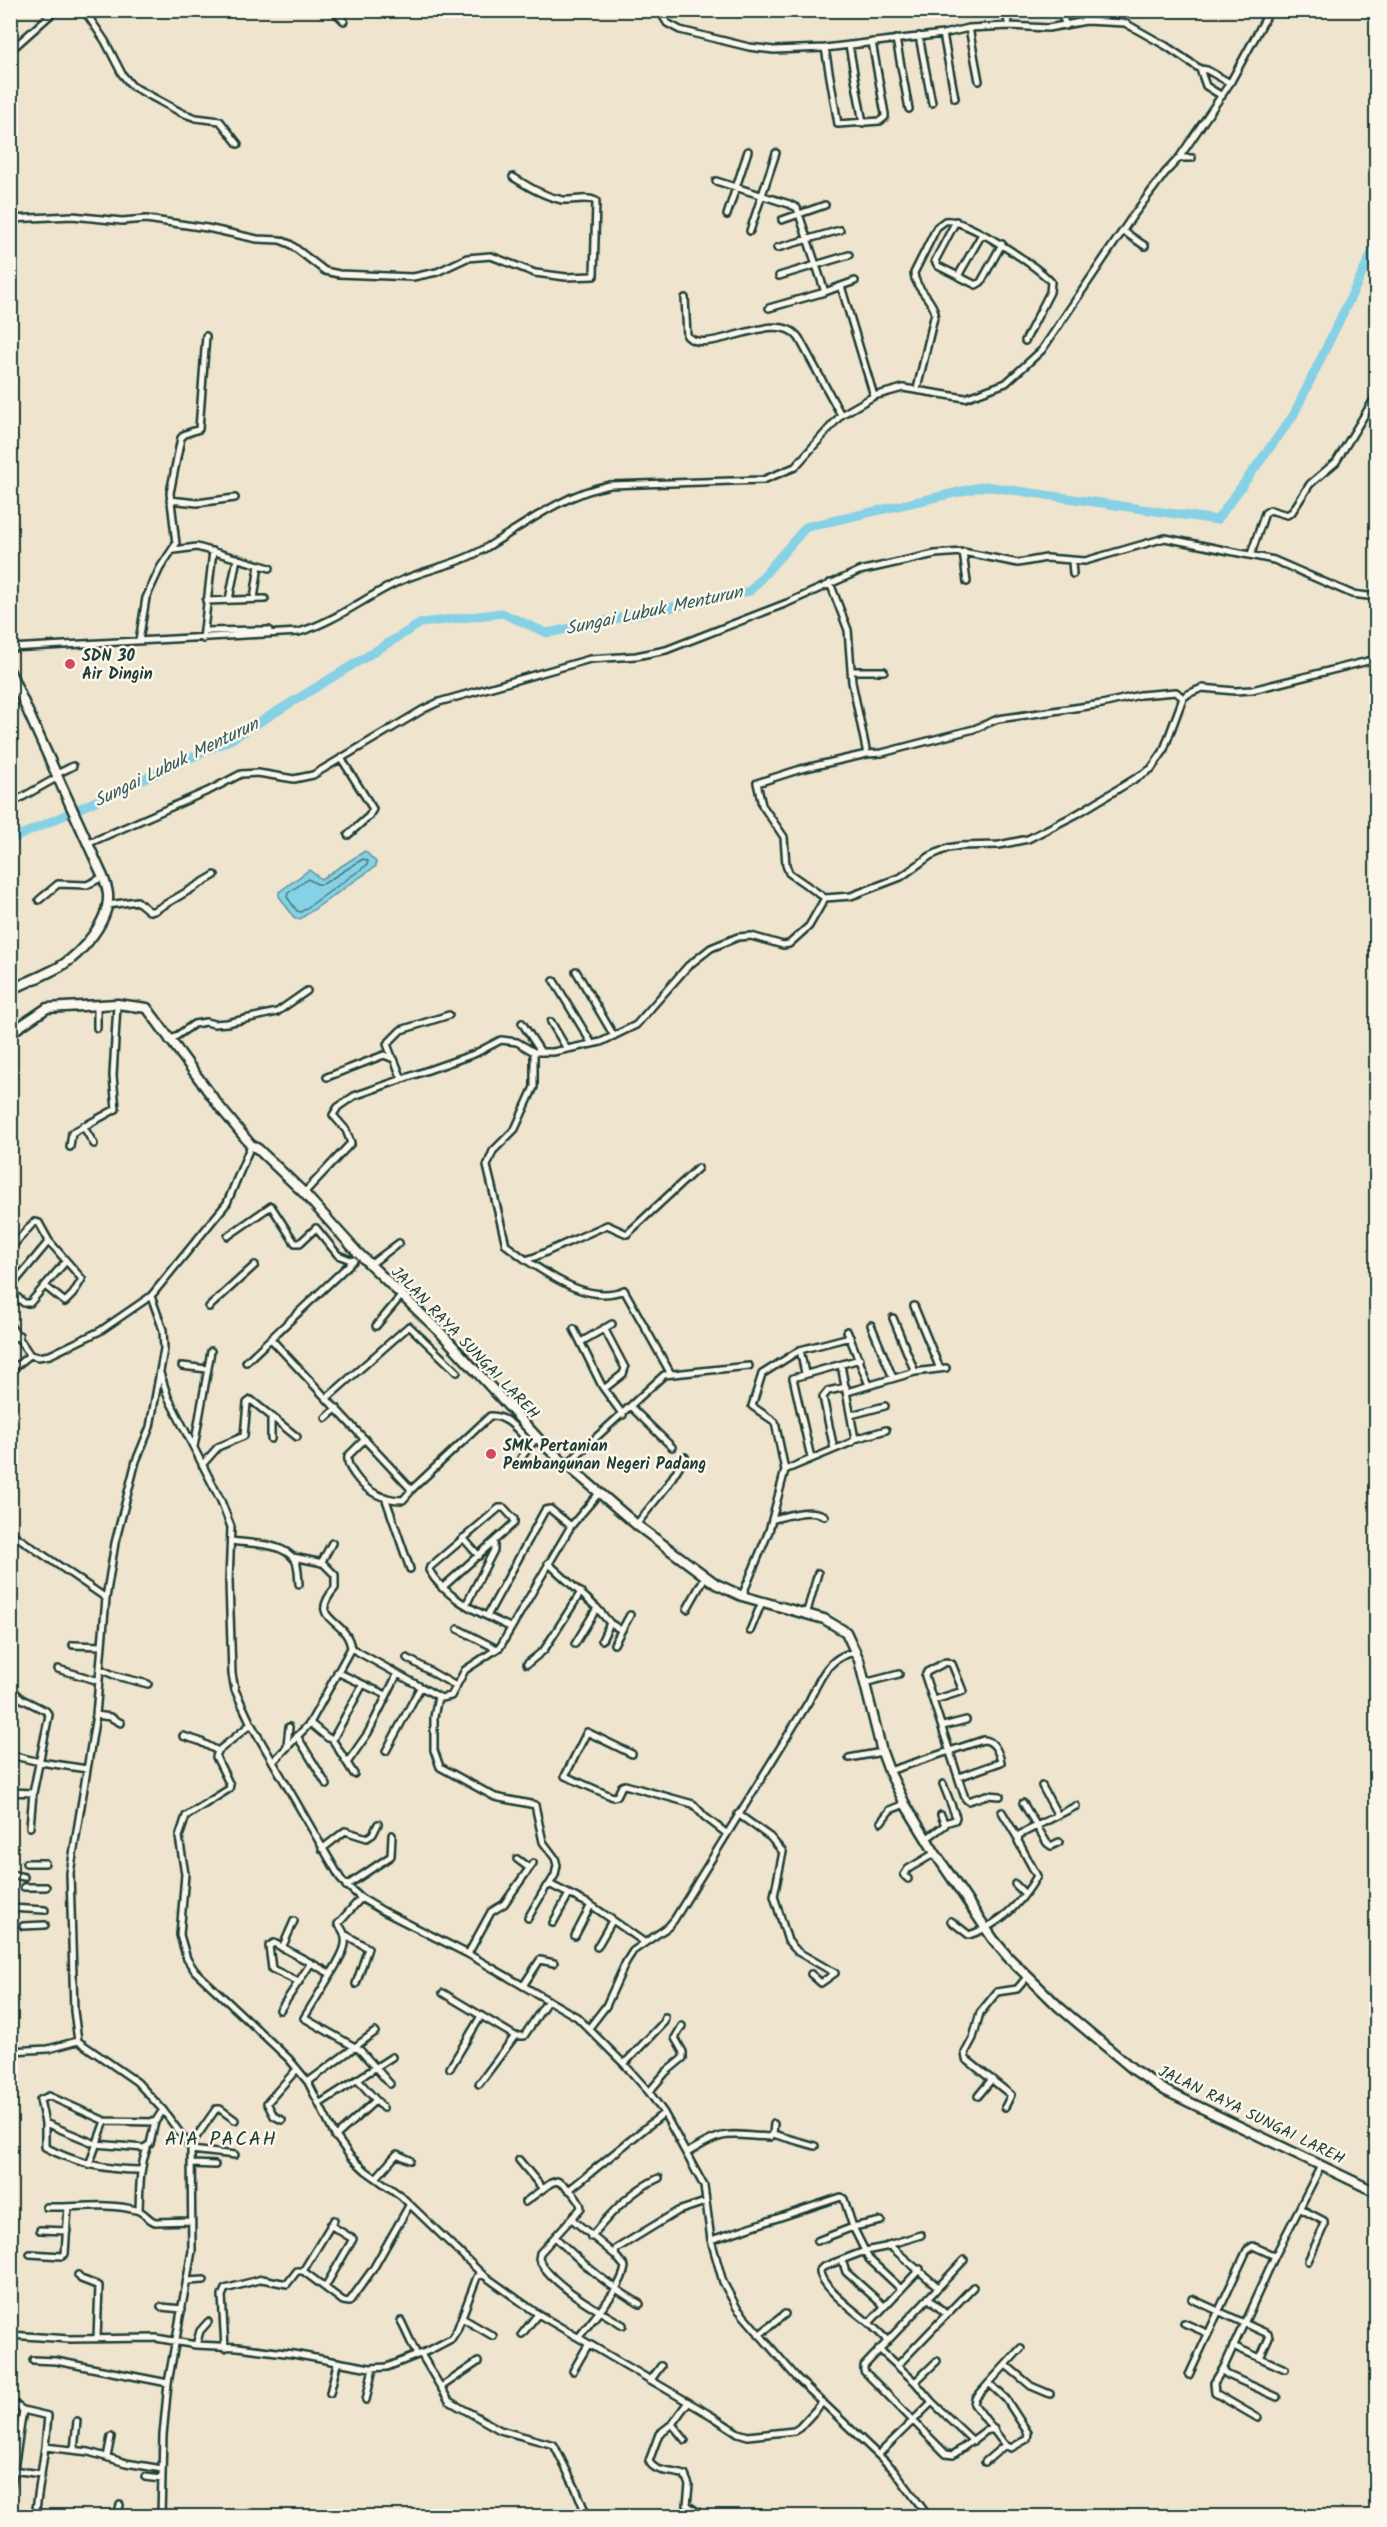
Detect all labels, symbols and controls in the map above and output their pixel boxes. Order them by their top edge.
water label: Sungai Lubuk Menturun [563,578,747,644]
place label: SDN 30 Air Dingin [82,644,153,687]
marker: SDN 30 Air Dingin [63,657,77,671]
water label: Sungai Lubuk Menturun [89,710,265,816]
street label: JALAN RAYA SUNGAI LAREH [385,1261,545,1425]
place label: SMK Pertanian Pembangunan Negeri Padang [503,1434,706,1477]
marker: SMK Pertanian Pembangunan Negeri Padang [484,1447,498,1461]
street label: JALAN RAYA SUNGAI LAREH [1154,2059,1349,2172]
district label: AIA PACAH [165,2124,277,2156]

